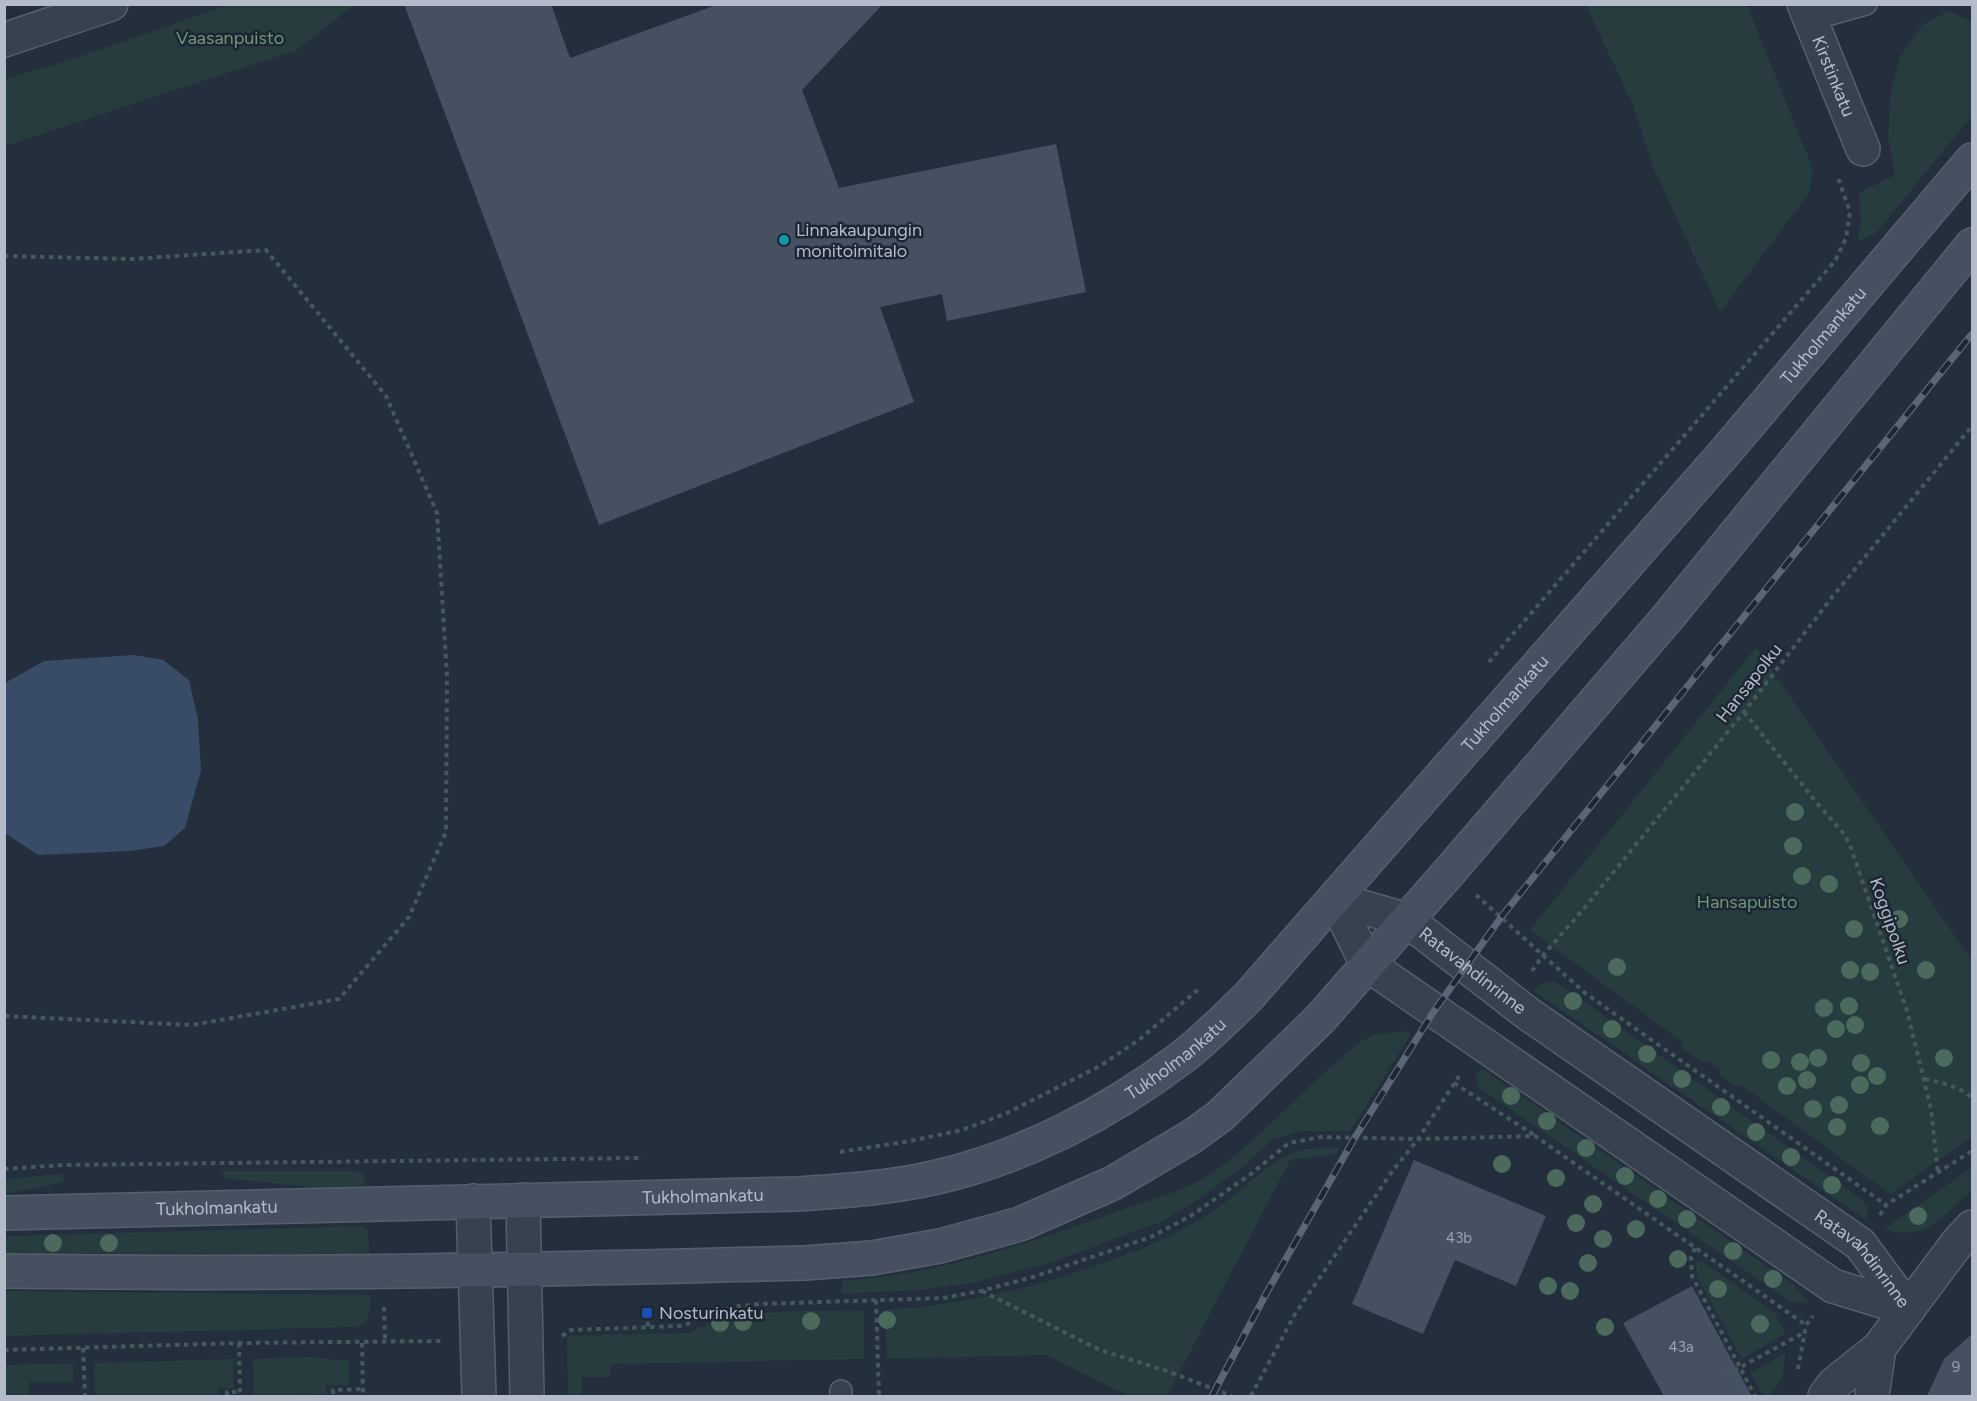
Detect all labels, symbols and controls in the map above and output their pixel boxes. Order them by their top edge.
park label: Vaasanpuisto [176,27,284,49]
street label: Kirstinkatu [1807,33,1860,120]
place label: Linnakaupungin monitoimitalo [796,219,922,262]
marker: Linnakaupungin monitoimitalo [777,233,791,247]
street label: Tukholmankatu [1776,282,1871,389]
street label: Hansapolku [1711,639,1787,727]
street label: Tukholmankatu [1457,650,1554,756]
street label: Koggipolku [1865,875,1915,967]
park label: Hansapuisto [1697,891,1797,913]
street label: Ratavahdinrinne [1415,922,1531,1019]
street label: Tukholmankatu [1121,1013,1231,1105]
street label: Tukholmankatu [642,1184,764,1209]
street label: Tukholmankatu [156,1195,278,1220]
street label: Ratavahdinrinne [1810,1205,1915,1312]
house number: 43b [1446,1229,1472,1247]
place label: Nosturinkatu [659,1302,763,1324]
marker: Nosturinkatu [640,1306,654,1320]
house number: 43a [1668,1338,1694,1356]
house number: 9 [1952,1358,1960,1376]

